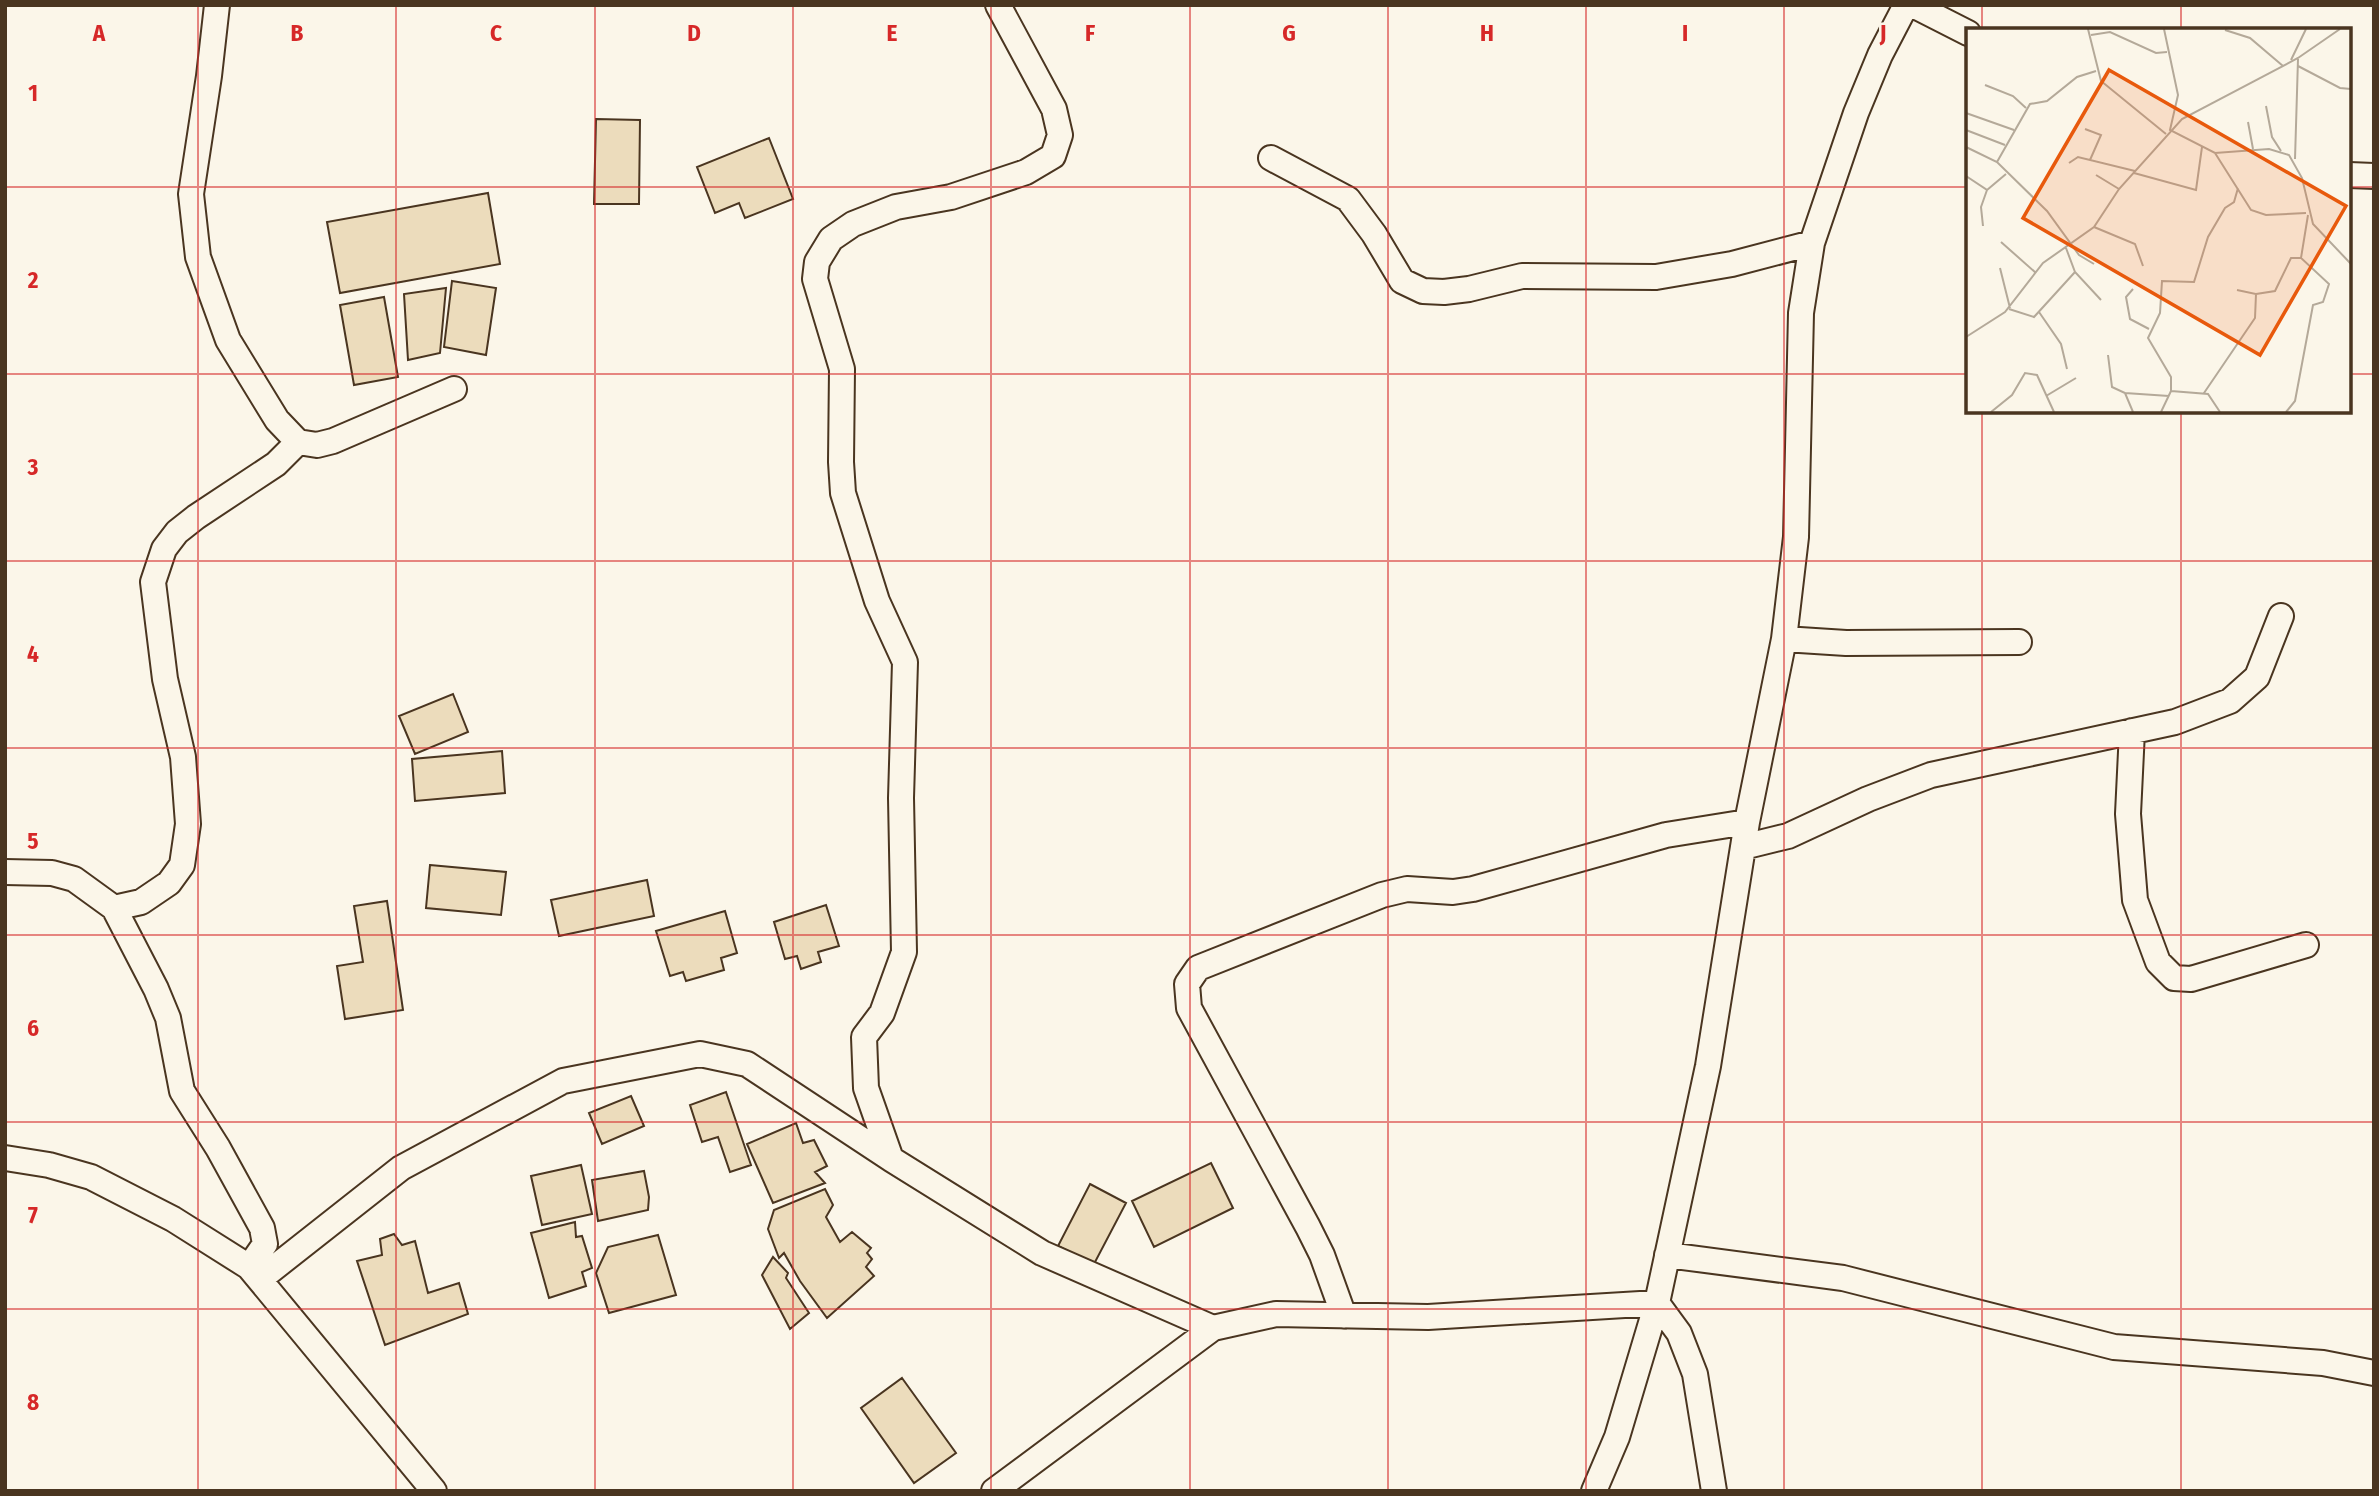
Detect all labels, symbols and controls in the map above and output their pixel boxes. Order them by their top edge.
text: A [92,19,106,47]
text: B [291,19,304,47]
text: C [490,19,502,47]
text: D [687,19,701,47]
text: E [887,19,898,47]
text: F [1085,19,1095,47]
text: G [1282,19,1296,47]
text: H [1480,19,1494,47]
text: I [1682,19,1688,47]
text: J [1879,19,1886,47]
inset map [1966,28,2351,413]
text: 1 [28,79,38,107]
text: 2 [27,266,39,294]
text: 3 [27,453,39,481]
text: 4 [27,640,39,668]
text: 5 [27,827,39,855]
text: 6 [27,1014,39,1042]
text: 7 [28,1201,38,1229]
text: 8 [27,1388,39,1416]

